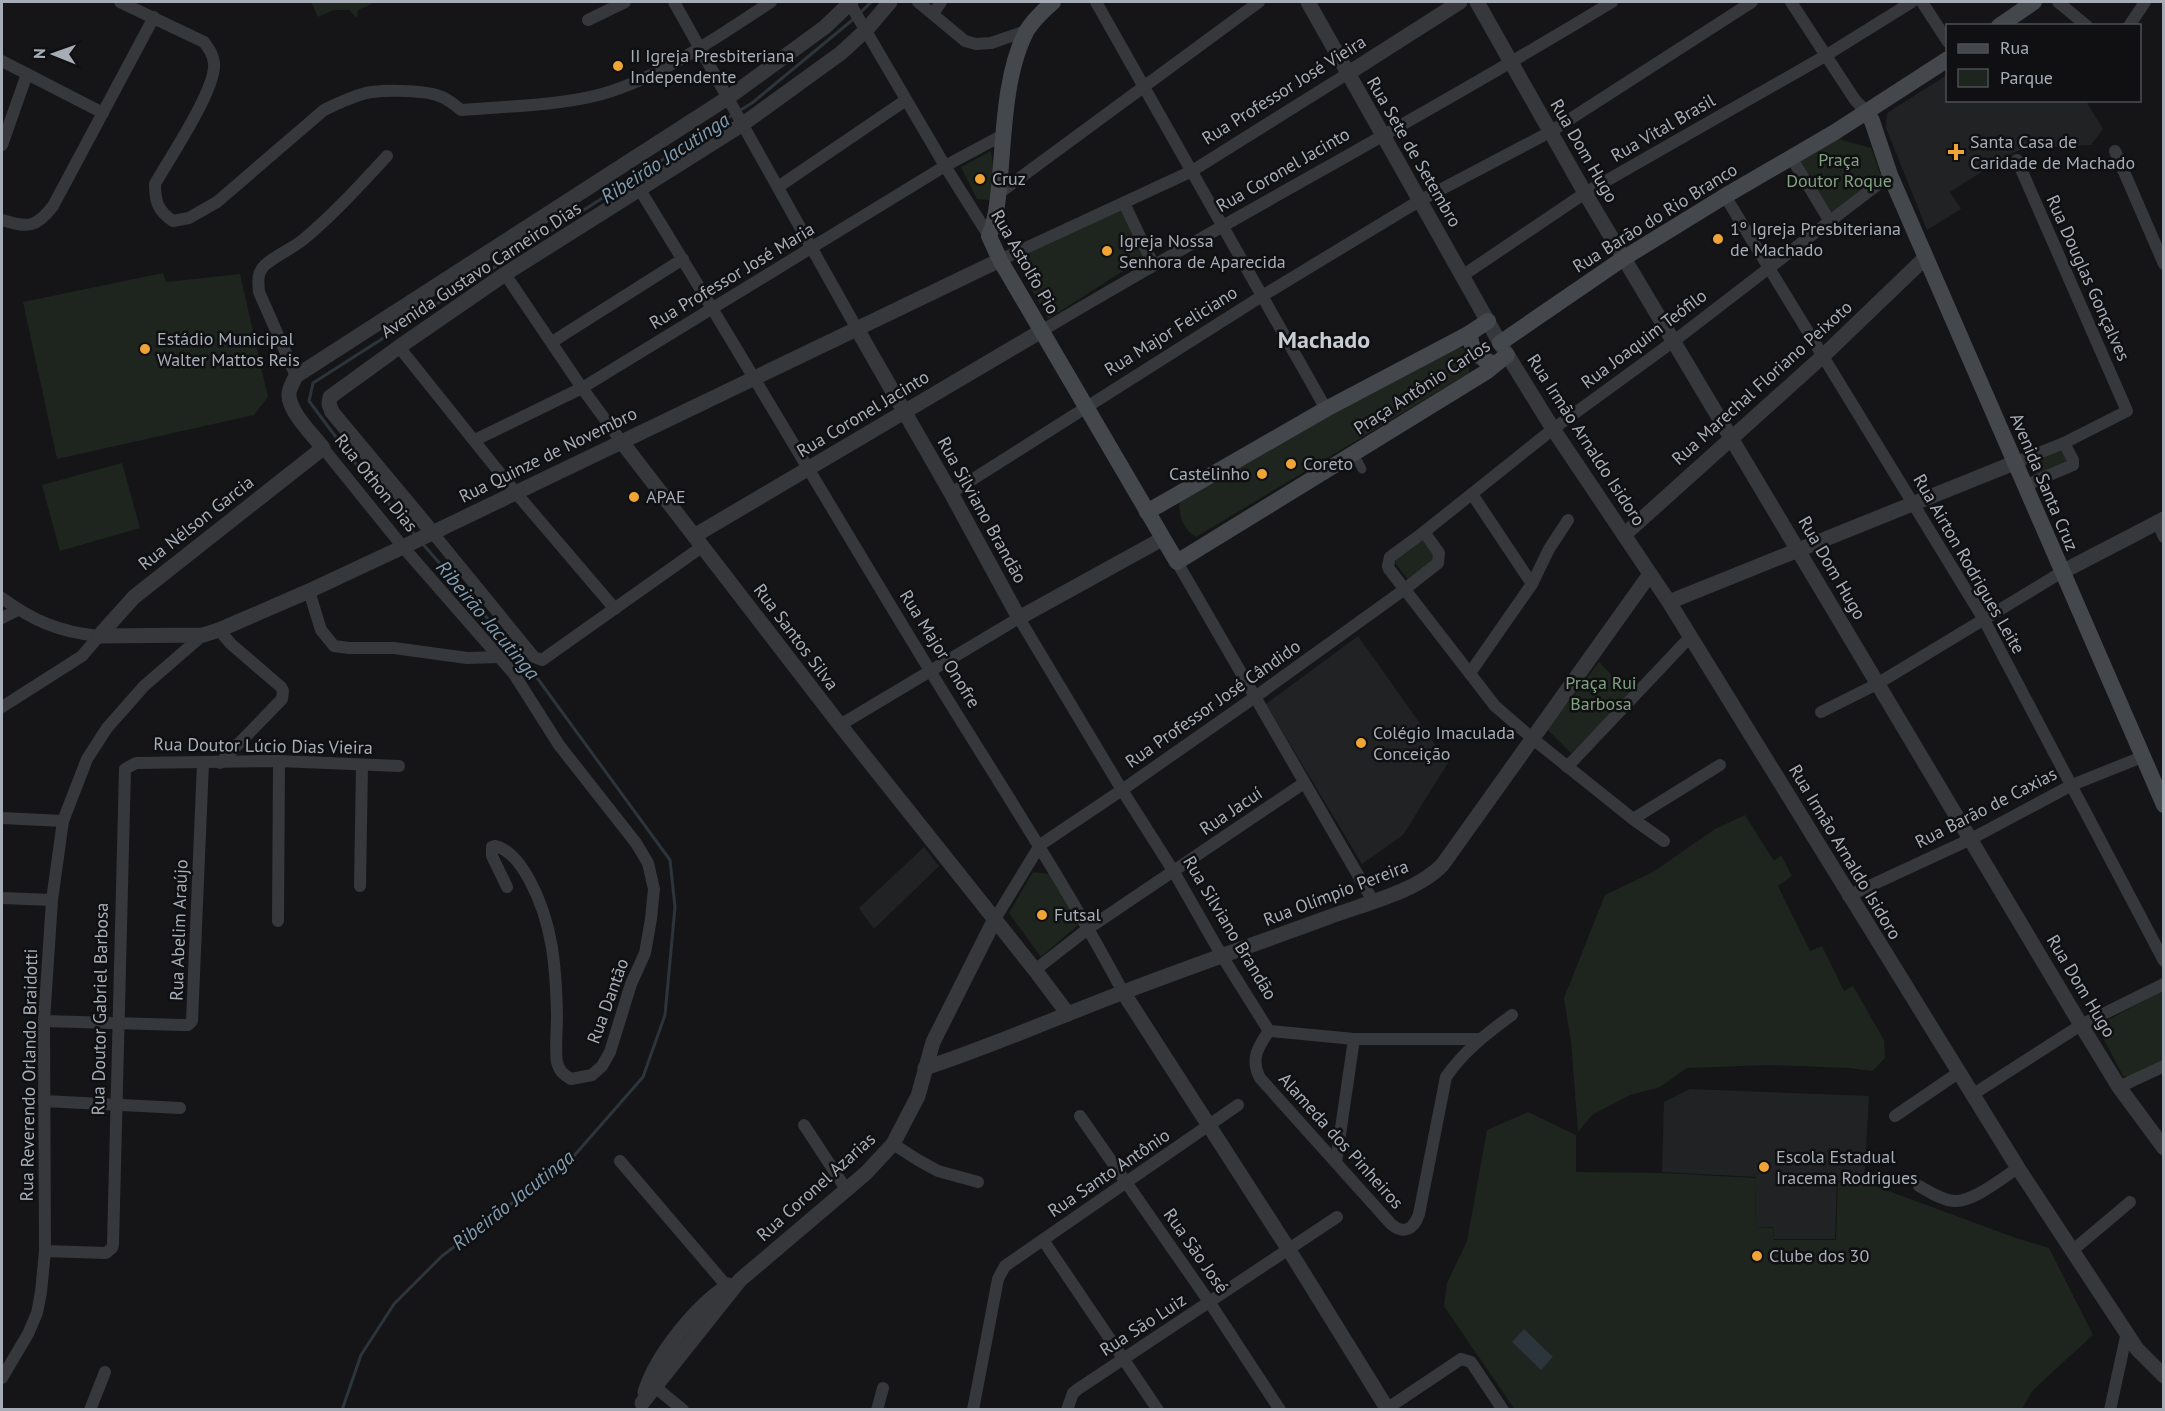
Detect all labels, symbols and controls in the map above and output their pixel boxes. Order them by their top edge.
north arrow [24,24,84,84]
legend [1946,24,2141,102]
street label: Rua Professor José Vieira [1197,30,1370,149]
text: Rua [2000,36,2029,59]
place label: II Igreja Presbiteriana Independente [630,44,795,88]
text: N [29,48,49,59]
marker: II Igreja Presbiteriana Independente [611,59,625,73]
text: Parque [2000,66,2053,89]
street label: Rua Sete de Setembro [1362,72,1467,231]
street label: Rua Vital Brasil [1606,88,1720,167]
street label: Rua Dom Hugo [1545,95,1623,207]
water label: Ribeirão Jacutinga [596,107,734,209]
street label: Rua Coronel Jacinto [1212,122,1354,217]
place label: Santa Casa de Caridade de Machado [1970,130,2135,174]
marker: Santa Casa de Caridade de Machado [1947,143,1965,161]
park label: Praça Doutor Roque [1786,148,1892,192]
street label: Rua Barão do Rio Branco [1568,158,1741,278]
place label: Cruz [992,167,1026,190]
marker: Cruz [973,172,987,186]
street label: Rua Douglas Gonçalves [2041,191,2135,364]
street label: Avenida Gustavo Carneiro Dias [376,196,585,343]
street label: Rua Astolfo Pio [986,205,1065,318]
street label: Rua Professor José Maria [645,217,819,334]
place label: 1º Igreja Presbiteriana de Machado [1730,217,1901,261]
place label: Igreja Nossa Senhora de Aparecida [1119,229,1286,273]
marker: 1º Igreja Presbiteriana de Machado [1711,232,1725,246]
marker: Igreja Nossa Senhora de Aparecida [1100,244,1114,258]
street label: Rua Major Feliciano [1100,280,1241,381]
street label: Rua Joaquim Teófilo [1576,284,1711,393]
street label: Rua Marechal Floriano Peixoto [1667,295,1857,470]
district label: Machado [1278,324,1370,355]
place label: Estádio Municipal Walter Mattos Reis [157,327,300,371]
street label: Praça Antônio Carlos [1349,334,1494,439]
marker: Estádio Municipal Walter Mattos Reis [138,342,152,356]
street label: Rua Irmão Arnaldo Isidoro [1522,349,1651,530]
street label: Rua Coronel Jacinto [792,365,933,462]
street label: Rua Quinze de Novembro [455,401,641,508]
street label: Avenida Santa Cruz [2005,409,2084,554]
street label: Rua Othon Dias [330,429,423,536]
street label: Rua Silviano Brandão [933,432,1032,587]
place label: Coreto [1303,452,1353,475]
marker: Coreto [1284,457,1298,471]
place label: Castelinho [1169,462,1250,485]
marker: Castelinho [1255,467,1269,481]
street label: Rua Nélson Garcia [133,470,258,575]
street label: Rua Airton Rodrigues Leite [1909,470,2030,658]
place label: APAE [646,485,686,508]
marker: APAE [627,490,641,504]
street label: Rua Dom Hugo [1793,512,1871,624]
water label: Ribeirão Jacutinga [430,555,546,685]
street label: Rua Santos Silva [749,579,844,695]
street label: Rua Major Onofre [895,585,986,712]
street label: Rua Professor José Cândido [1121,634,1305,773]
park label: Praça Rui Barbosa [1565,671,1637,715]
place label: Colégio Imaculada Conceição [1373,721,1515,765]
street label: Rua Doutor Lúcio Dias Vieira [153,732,373,759]
marker: Colégio Imaculada Conceição [1354,736,1368,750]
street label: Rua Irmão Arnaldo Isidoro [1784,760,1907,944]
street label: Rua Barão de Caxias [1911,762,2061,853]
street label: Rua Jacuí [1195,781,1267,840]
street label: Rua Silviano Brandão [1178,852,1283,1004]
street label: Rua Olímpio Pereira [1260,854,1412,931]
street label: Rua Abelim Araújo [165,859,192,1001]
street label: Rua Doutor Gabriel Barbosa [86,902,113,1116]
place label: Futsal [1054,903,1102,926]
marker: Futsal [1035,908,1049,922]
street label: Rua Dom Hugo [2042,930,2121,1041]
street label: Rua Reverendo Orlando Braidotti [15,948,42,1202]
street label: Rua Dantão [581,955,634,1047]
street label: Alameda dos Pinheiros [1274,1068,1409,1214]
street label: Rua Santo Antônio [1043,1123,1174,1222]
street label: Rua Coronel Azarias [751,1127,880,1246]
water label: Ribeirão Jacutinga [447,1144,580,1256]
place label: Escola Estadual Iracema Rodrigues [1776,1145,1918,1189]
marker: Escola Estadual Iracema Rodrigues [1757,1160,1771,1174]
street label: Rua São José [1159,1204,1234,1298]
place label: Clube dos 30 [1769,1244,1869,1267]
marker: Clube dos 30 [1750,1249,1764,1263]
street label: Rua São Luiz [1095,1288,1190,1361]

